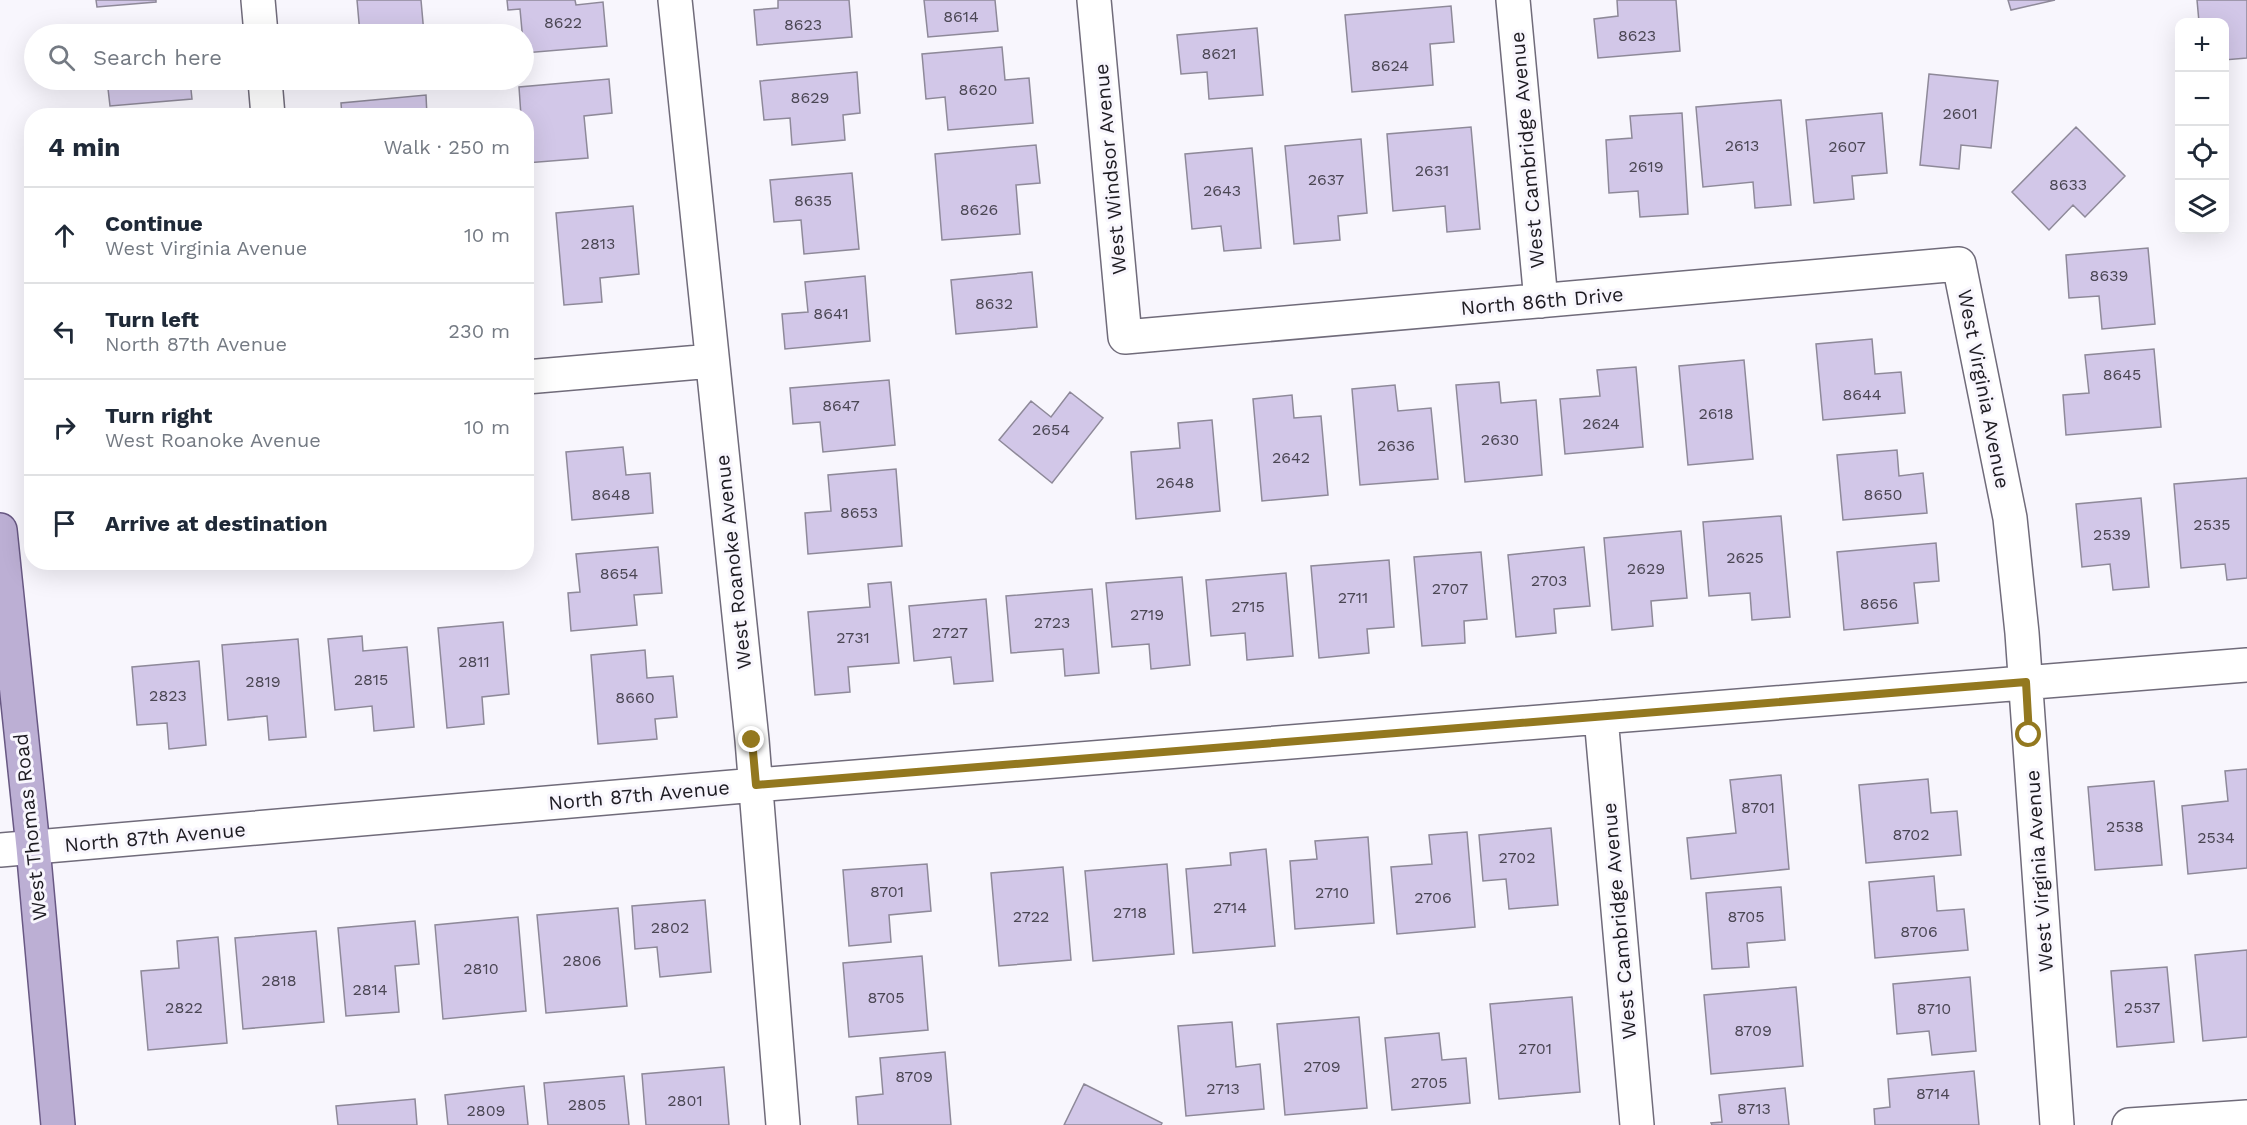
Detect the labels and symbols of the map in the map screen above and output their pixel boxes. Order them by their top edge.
house number: 8614 [943,7,979,26]
house number: 8622 [544,13,582,32]
house number: 8623 [784,15,822,34]
house number: 8623 [1618,26,1656,45]
street label: West Cambridge Avenue [1505,31,1549,269]
house number: 8621 [1201,44,1237,63]
house number: 8624 [1371,56,1409,75]
street label: West Windsor Avenue [1089,62,1131,276]
house number: 8620 [959,80,997,99]
house number: 8629 [791,88,829,107]
house number: 2601 [1942,104,1978,123]
house number: 2613 [1725,136,1759,155]
house number: 2607 [1828,137,1866,156]
house number: 2619 [1628,157,1664,176]
house number: 2631 [1415,161,1449,180]
house number: 2637 [1308,170,1344,189]
house number: 8633 [2049,175,2087,194]
house number: 2643 [1203,181,1241,200]
house number: 8635 [794,191,832,210]
house number: 8626 [960,200,998,219]
house number: 2813 [581,234,615,253]
house number: 8639 [2090,266,2128,285]
street label: North 86th Drive [1460,282,1624,320]
street label: West Virginia Avenue [1953,287,2015,491]
house number: 8632 [975,294,1013,313]
house number: 8641 [813,304,849,323]
house number: 8645 [2103,365,2141,384]
house number: 8644 [1842,385,1882,404]
house number: 8647 [822,396,860,415]
house number: 2618 [1698,404,1734,423]
house number: 2624 [1582,414,1620,433]
house number: 2654 [1032,420,1070,439]
house number: 2630 [1481,430,1519,449]
house number: 2636 [1377,436,1415,455]
house number: 2642 [1272,448,1310,467]
street label: West Roanoke Avenue [710,453,756,671]
house number: 2648 [1156,473,1194,492]
house number: 8648 [591,485,631,504]
house number: 8650 [1864,485,1902,504]
house number: 8653 [840,503,878,522]
house number: 2535 [2193,515,2231,534]
house number: 2539 [2093,525,2131,544]
house number: 2625 [1726,548,1764,567]
house number: 2629 [1627,559,1665,578]
house number: 8654 [600,564,639,583]
house number: 2703 [1531,571,1567,590]
house number: 2707 [1432,579,1468,598]
house number: 2711 [1338,588,1368,607]
house number: 8656 [1860,594,1898,613]
house number: 2715 [1231,597,1265,616]
house number: 2719 [1130,605,1164,624]
house number: 2723 [1034,613,1070,632]
house number: 2727 [932,623,968,642]
house number: 2731 [836,628,870,647]
house number: 2811 [458,652,490,671]
house number: 2815 [354,670,388,689]
house number: 2819 [245,672,281,691]
house number: 2823 [149,686,187,705]
house number: 8660 [615,688,655,707]
route start [2015,721,2041,747]
route end [738,726,764,752]
street label: West Thomas Road [8,732,52,922]
street label: West Virginia Avenue [2020,769,2058,973]
street label: North 87th Avenue [547,775,731,815]
house number: 8701 [1741,798,1775,817]
street label: West Cambridge Avenue [1597,802,1641,1040]
street label: North 87th Avenue [63,817,247,857]
house number: 2538 [2106,817,2144,836]
house number: 8702 [1892,825,1930,844]
house number: 2534 [2197,828,2235,847]
house number: 2702 [1499,848,1535,867]
house number: 8701 [870,882,904,901]
house number: 2710 [1315,883,1349,902]
house number: 2706 [1414,888,1452,907]
house number: 2714 [1213,898,1247,917]
house number: 2718 [1113,903,1147,922]
house number: 2722 [1013,907,1049,926]
house number: 8705 [1727,907,1765,926]
house number: 2802 [651,918,689,937]
house number: 8706 [1900,922,1938,941]
house number: 2806 [563,951,601,970]
house number: 2810 [463,959,499,978]
house number: 2818 [261,971,297,990]
house number: 2814 [352,980,388,999]
house number: 8705 [867,988,905,1007]
house number: 2822 [165,998,203,1017]
house number: 2537 [2124,998,2160,1017]
house number: 8710 [1917,999,1951,1018]
house number: 8709 [1734,1021,1772,1040]
house number: 2701 [1518,1039,1552,1058]
house number: 2709 [1303,1057,1341,1076]
house number: 8709 [895,1067,933,1086]
house number: 2705 [1411,1073,1447,1092]
house number: 2713 [1206,1079,1240,1098]
house number: 8714 [1916,1084,1950,1103]
house number: 2801 [667,1091,703,1110]
house number: 2805 [568,1095,606,1114]
house number: 8713 [1737,1099,1771,1118]
house number: 2809 [466,1101,506,1120]

